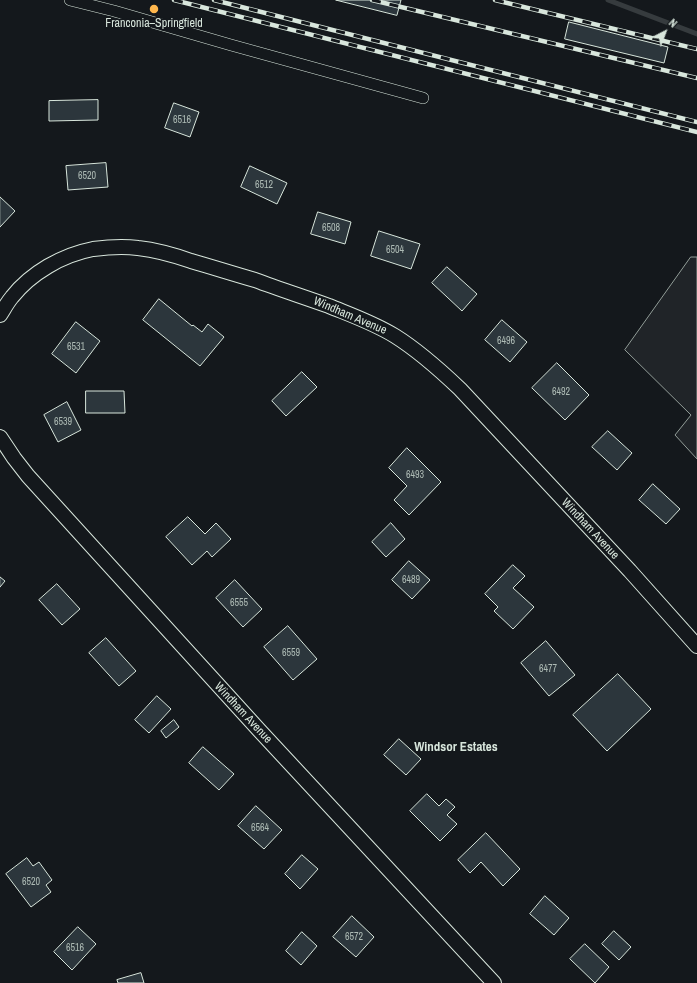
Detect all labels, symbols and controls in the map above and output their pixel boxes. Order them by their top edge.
marker: Franconia–Springfield [148,3,160,15]
north arrow [645,12,685,52]
text: N [666,16,680,30]
place label: Franconia–Springfield [105,17,203,31]
house number: 6516 [173,114,191,126]
house number: 6520 [78,170,96,182]
house number: 6512 [255,179,273,191]
house number: 6508 [322,222,340,234]
house number: 6504 [386,244,404,256]
street label: Windham Avenue [311,294,389,338]
house number: 6496 [497,335,515,347]
house number: 6531 [67,341,85,353]
house number: 6492 [552,386,570,398]
house number: 6539 [54,416,72,428]
house number: 6493 [406,469,424,481]
street label: Windham Avenue [558,496,622,562]
house number: 6489 [402,574,420,586]
house number: 6555 [230,597,248,609]
house number: 6559 [282,647,300,659]
house number: 6477 [539,663,557,675]
street label: Windham Avenue [211,680,275,746]
district label: Windsor Estates [414,740,498,756]
house number: 6564 [251,822,269,834]
house number: 6520 [22,876,40,888]
house number: 6572 [345,931,363,943]
house number: 6516 [66,942,84,954]

